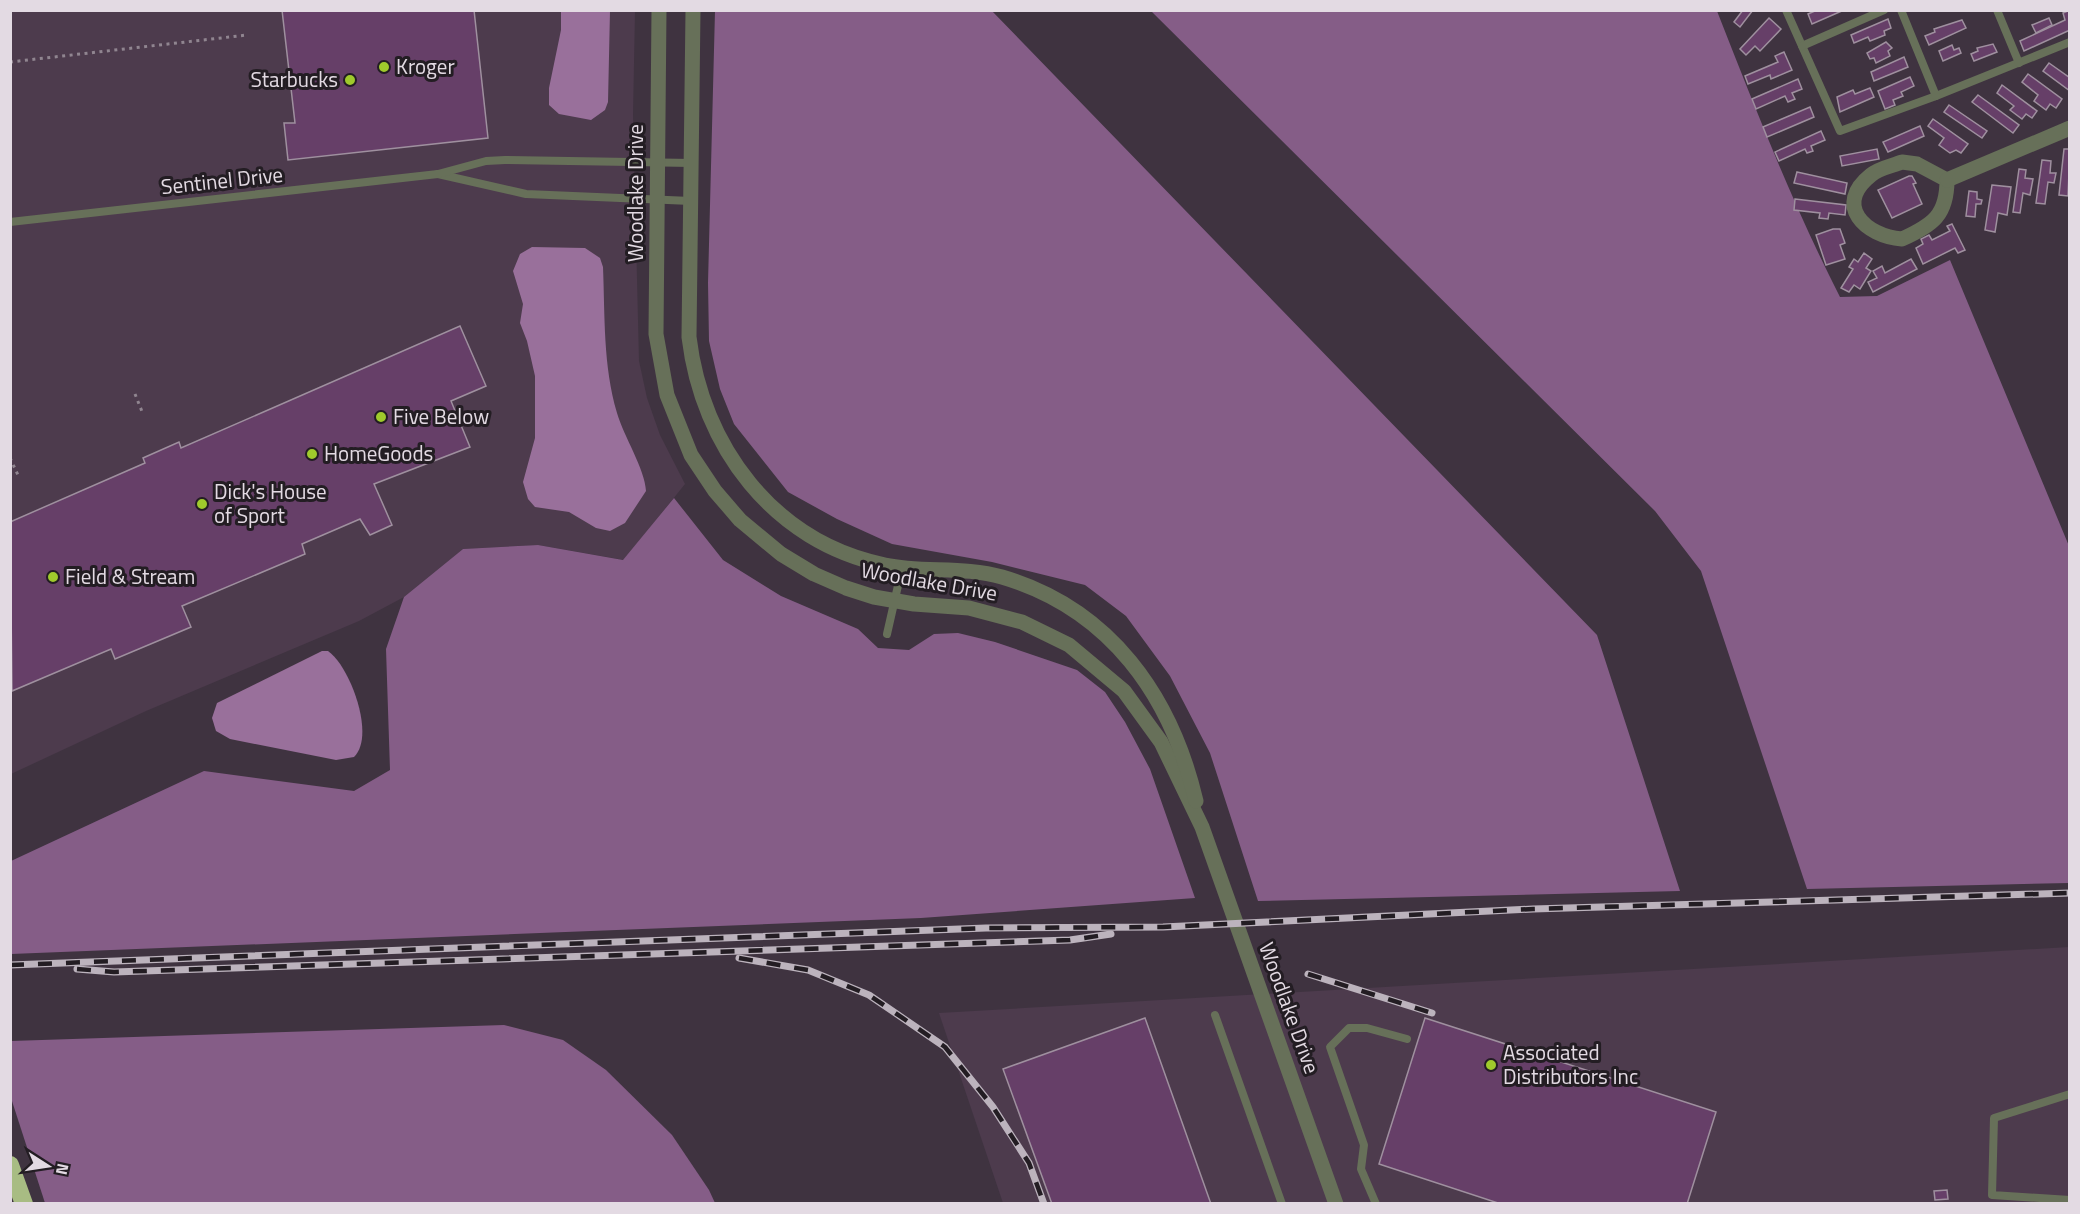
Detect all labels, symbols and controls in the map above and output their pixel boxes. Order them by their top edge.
place label: Kroger [396,50,455,82]
marker: Kroger [377,60,391,74]
place label: Starbucks [250,63,338,95]
marker: Starbucks [343,73,357,87]
street label: Woodlake Drive [619,124,651,262]
street label: Sentinel Drive [159,158,284,202]
place label: Five Below [393,400,489,432]
marker: Five Below [374,410,388,424]
place label: HomeGoods [324,437,433,469]
marker: HomeGoods [305,447,319,461]
place label: Dick's House of Sport [214,475,327,531]
marker: Dick's House of Sport [195,497,209,511]
street label: Woodlake Drive [859,553,1000,609]
place label: Field & Stream [65,560,195,592]
marker: Field & Stream [46,570,60,584]
street label: Woodlake Drive [1251,937,1329,1078]
place label: Associated Distributors Inc [1503,1036,1638,1092]
marker: Associated Distributors Inc [1484,1058,1498,1072]
north arrow [18,1136,78,1196]
text: N [50,1161,76,1177]

